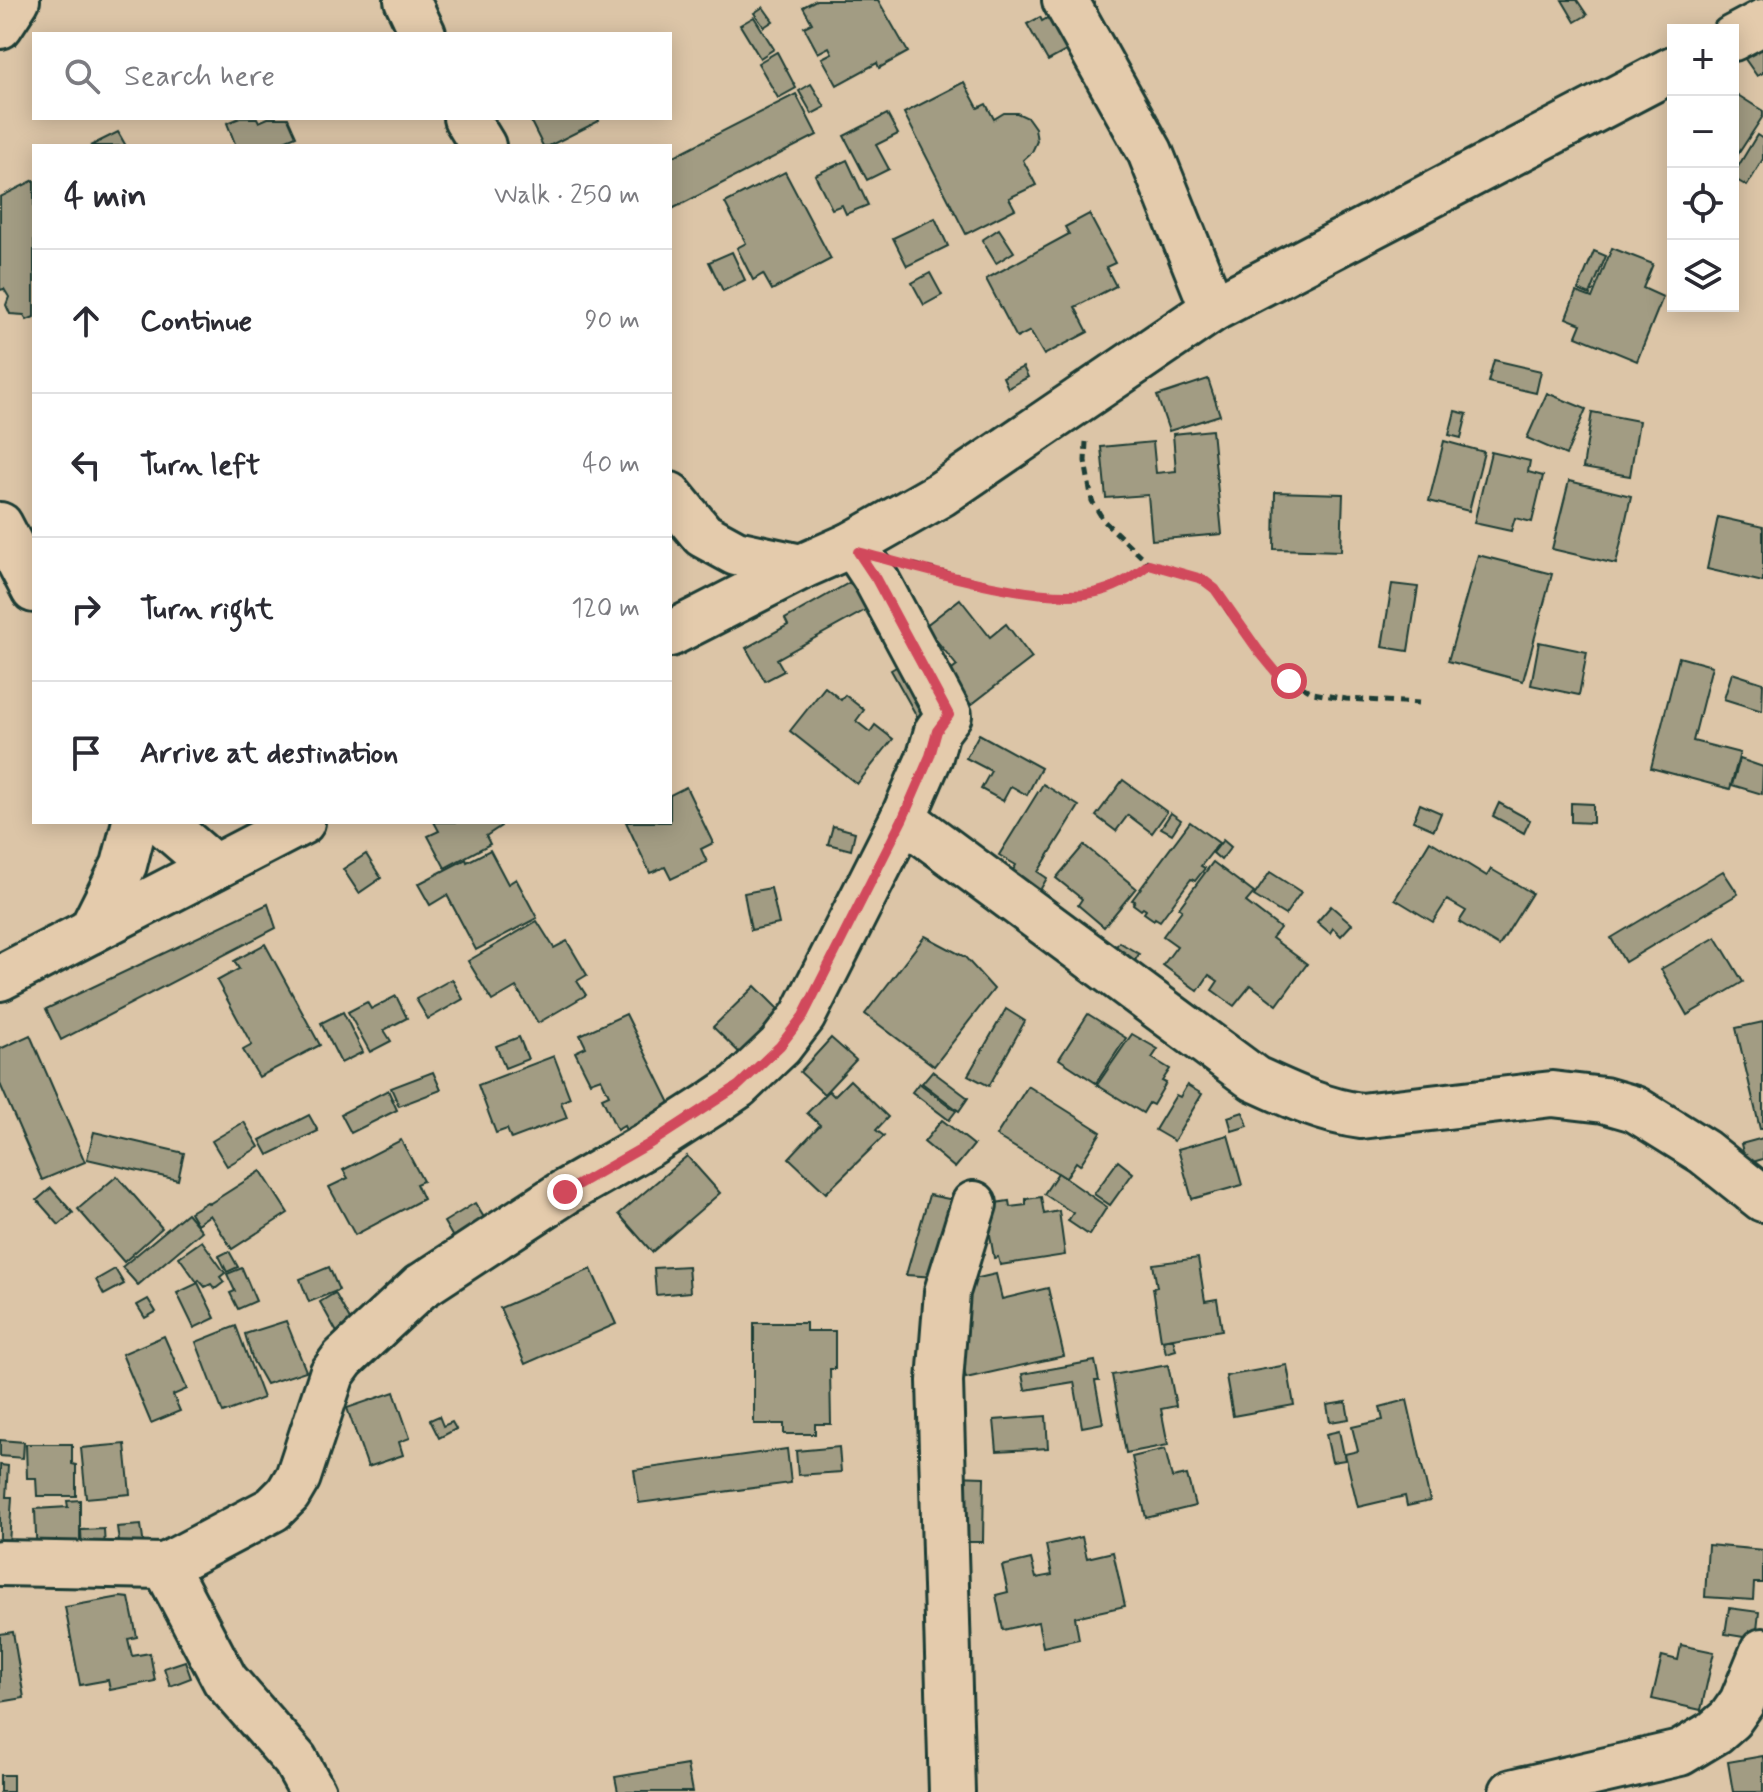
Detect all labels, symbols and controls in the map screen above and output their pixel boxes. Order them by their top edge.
map controls [1667,24,1739,312]
button: + [1667,24,1739,96]
search box [32,32,672,120]
icon: search [60,54,104,98]
text: Search here [124,57,275,96]
button: − [1667,96,1739,168]
button: locate [1667,168,1739,240]
text: 4 min [64,174,147,219]
text: Walk · 250 m [494,179,640,213]
button: layers [1667,240,1739,312]
icon: ahead [64,299,108,343]
text: Continue [140,302,252,341]
text: 90 m [585,304,640,338]
icon: left [64,443,108,487]
text: Turn left [140,446,260,485]
text: 40 m [582,448,640,482]
icon: right [64,587,108,631]
text: Turn right [140,590,273,629]
text: 120 m [571,592,640,626]
route start [1271,663,1307,699]
icon: arrive [64,731,108,775]
text: Arrive at destination [140,734,398,773]
route end [547,1174,583,1210]

